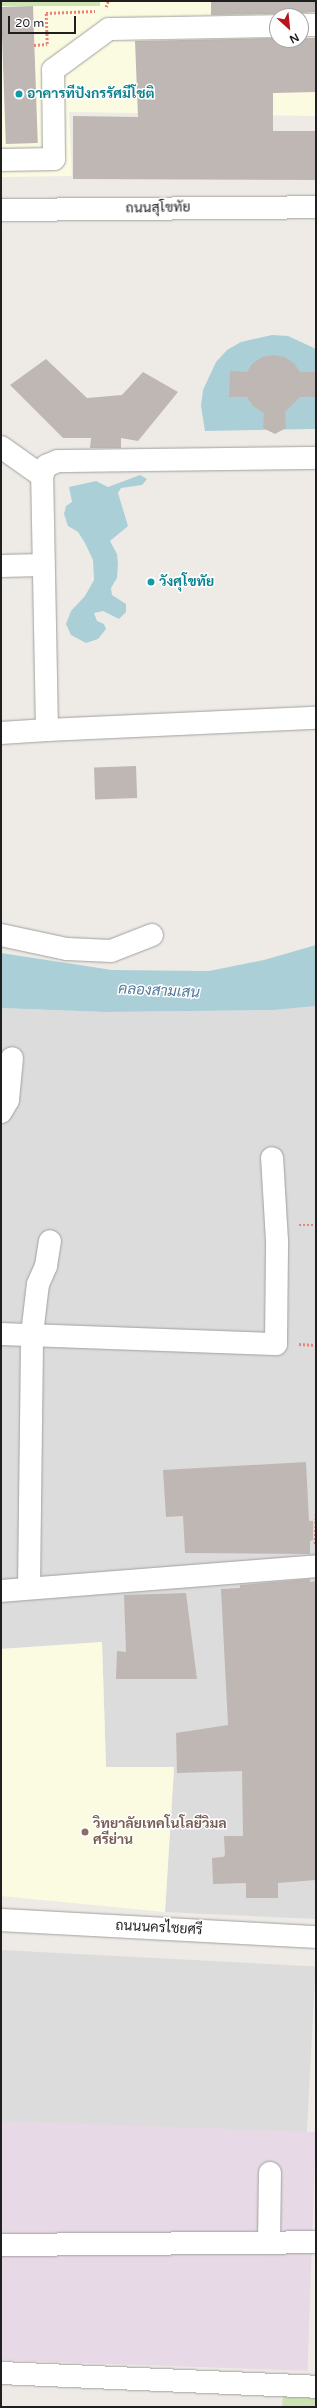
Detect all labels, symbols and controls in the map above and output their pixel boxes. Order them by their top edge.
scale bar [10,8,78,34]
north arrow [269,8,309,48]
text: 20 m [15,16,44,30]
text: N [287,30,301,46]
place label: อาคารทีปังกรรัศมีโชติ [27,86,154,102]
marker: อาคารทีปังกรรัศมีโชติ [14,89,24,99]
street label: ถนนสุโขทัย [125,199,191,217]
place label: วังศุโขทัย [159,574,214,590]
marker: วังศุโขทัย [146,577,156,587]
water label: คลองสามเสน [118,980,200,1002]
place label: วิทยาลัยเทคโนโลยีวิมล ศรีย่าน [93,1816,227,1848]
marker: วิทยาลัยเทคโนโลยีวิมล ศรีย่าน [80,1827,90,1837]
street label: ถนนนครไชยศรี [115,1917,203,1939]

